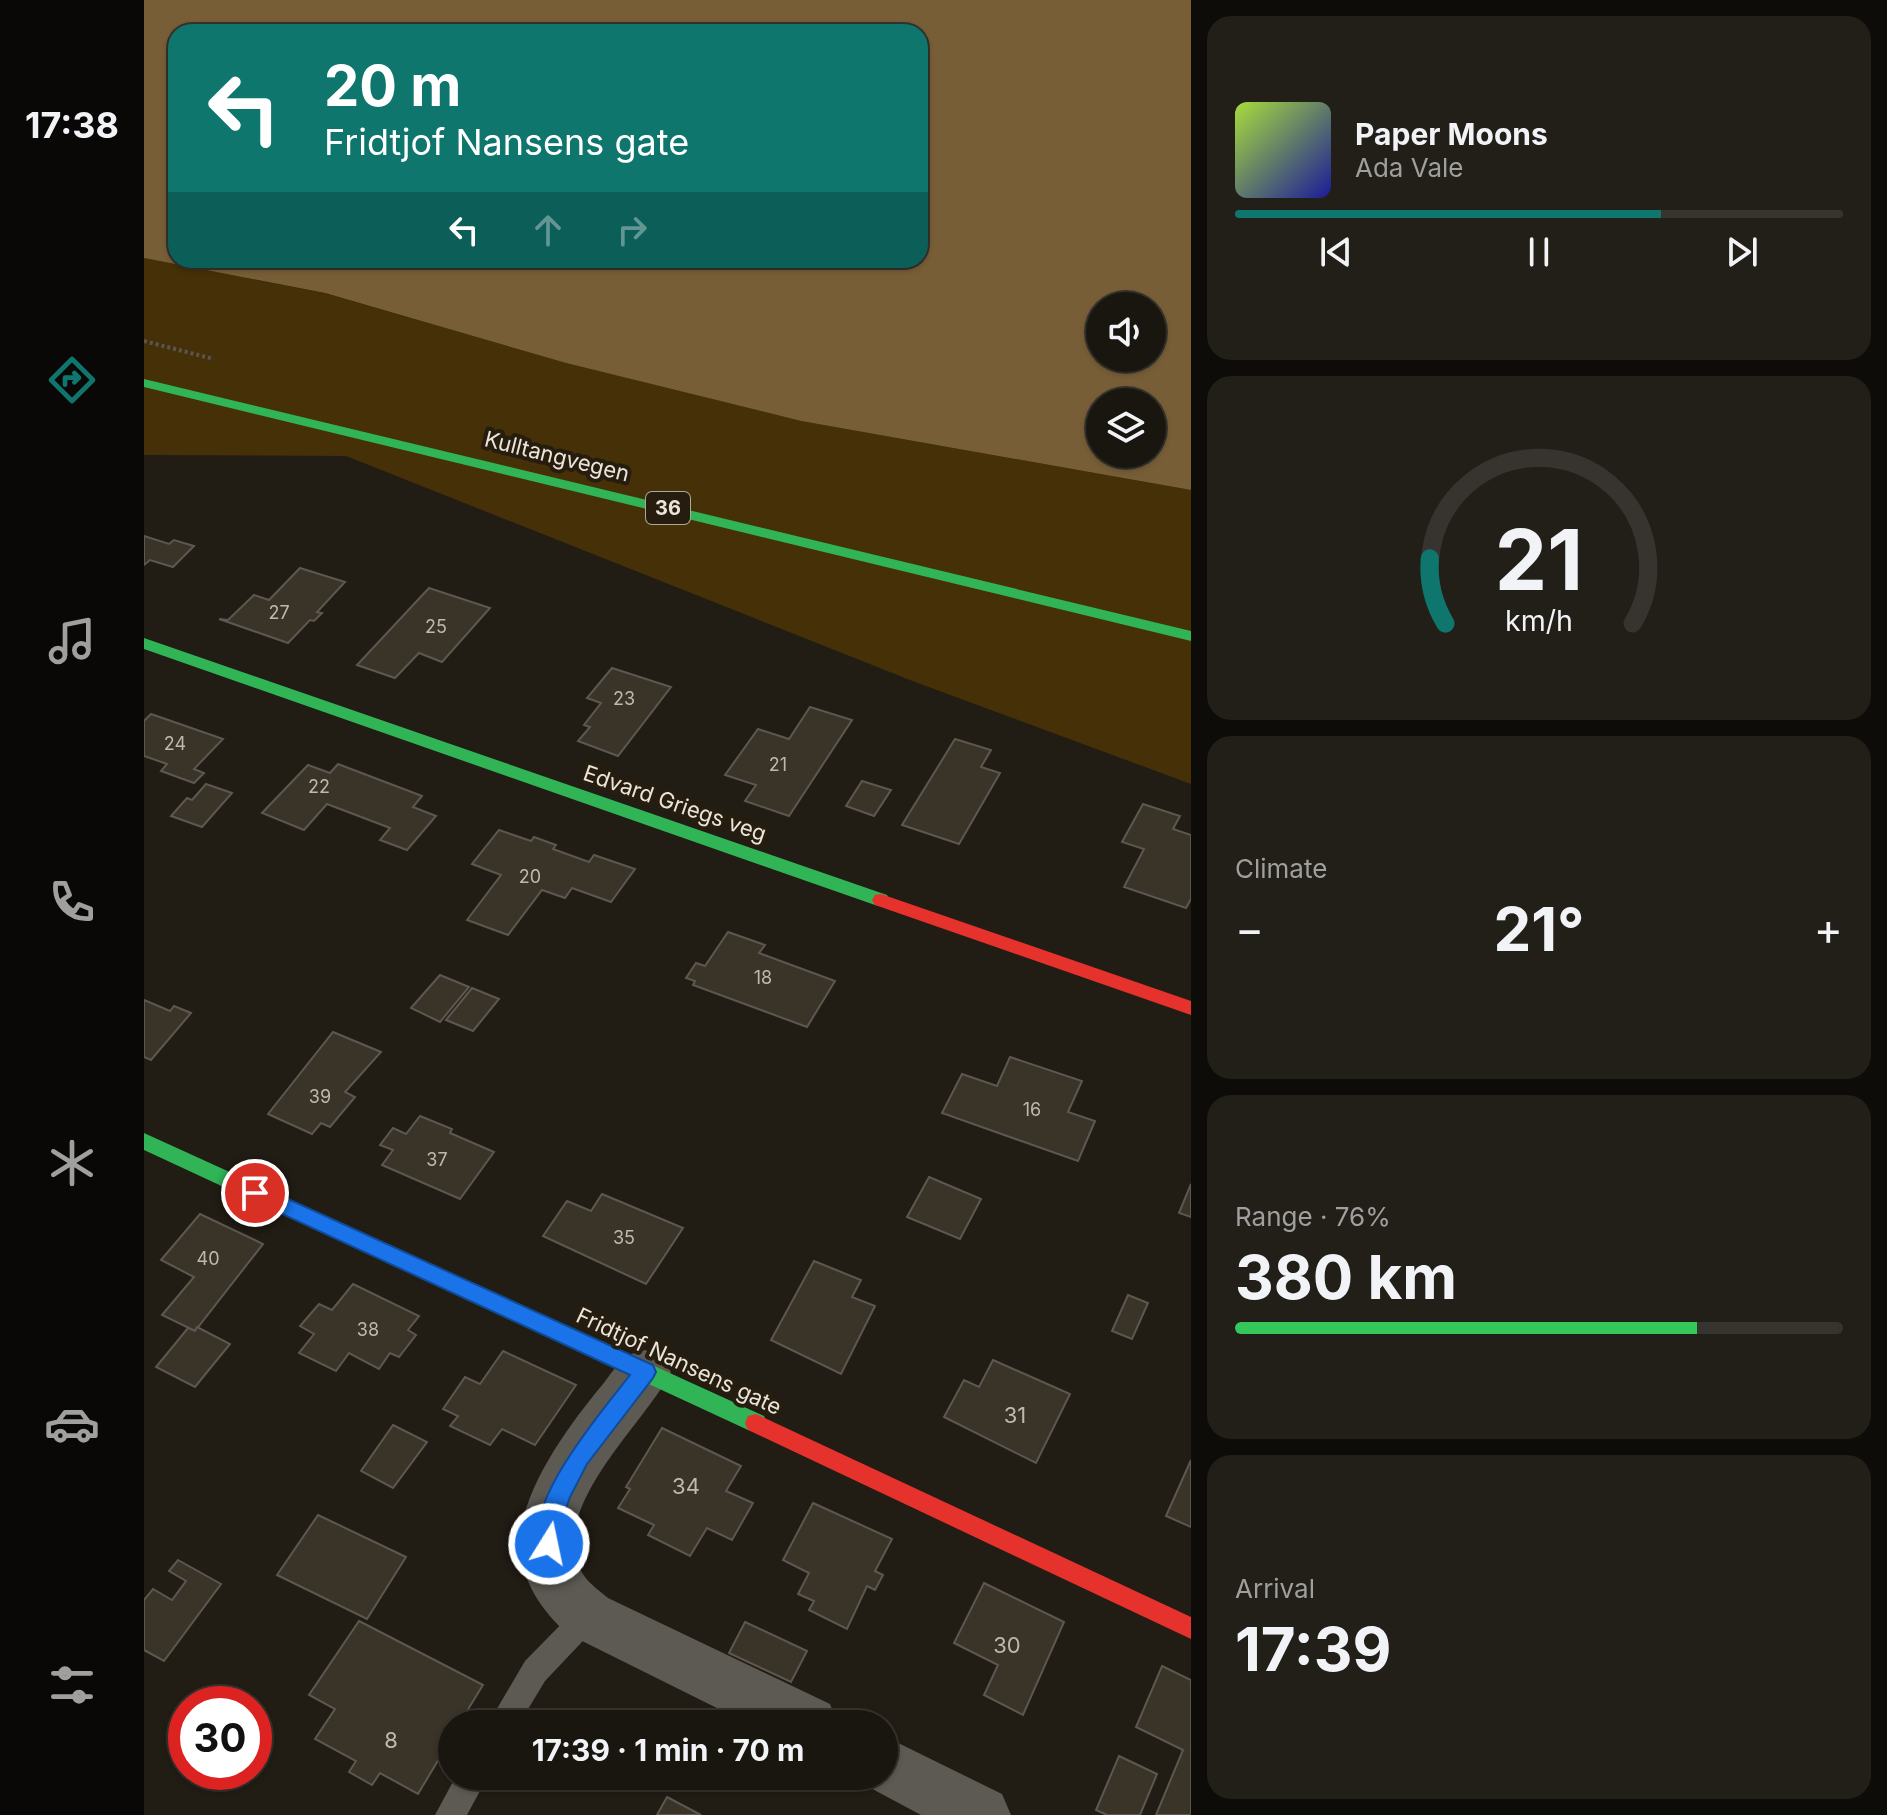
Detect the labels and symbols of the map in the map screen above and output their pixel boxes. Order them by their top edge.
street label: Kulltangvegen [482,425,632,487]
road number: 36 [646,492,690,524]
house number: 27 [268,602,290,623]
house number: 25 [425,616,447,637]
house number: 23 [613,688,635,709]
house number: 24 [164,733,186,754]
house number: 21 [769,754,787,775]
street label: Edvard Griegs veg [580,759,770,847]
house number: 22 [308,776,330,797]
house number: 20 [519,866,541,887]
house number: 18 [754,967,772,988]
house number: 39 [309,1086,331,1107]
house number: 16 [1023,1099,1041,1120]
house number: 37 [426,1149,448,1170]
pin [221,1159,289,1227]
house number: 35 [613,1227,635,1248]
house number: 40 [197,1248,219,1269]
street label: Fridtjof Nansens gate [572,1302,786,1420]
house number: 38 [357,1319,379,1340]
house number: 31 [1004,1402,1026,1428]
house number: 34 [672,1473,700,1499]
position arrow [507,1502,591,1586]
house number: 30 [993,1632,1021,1658]
speed limit sign: 30 [168,1686,272,1790]
house number: 8 [384,1727,398,1753]

